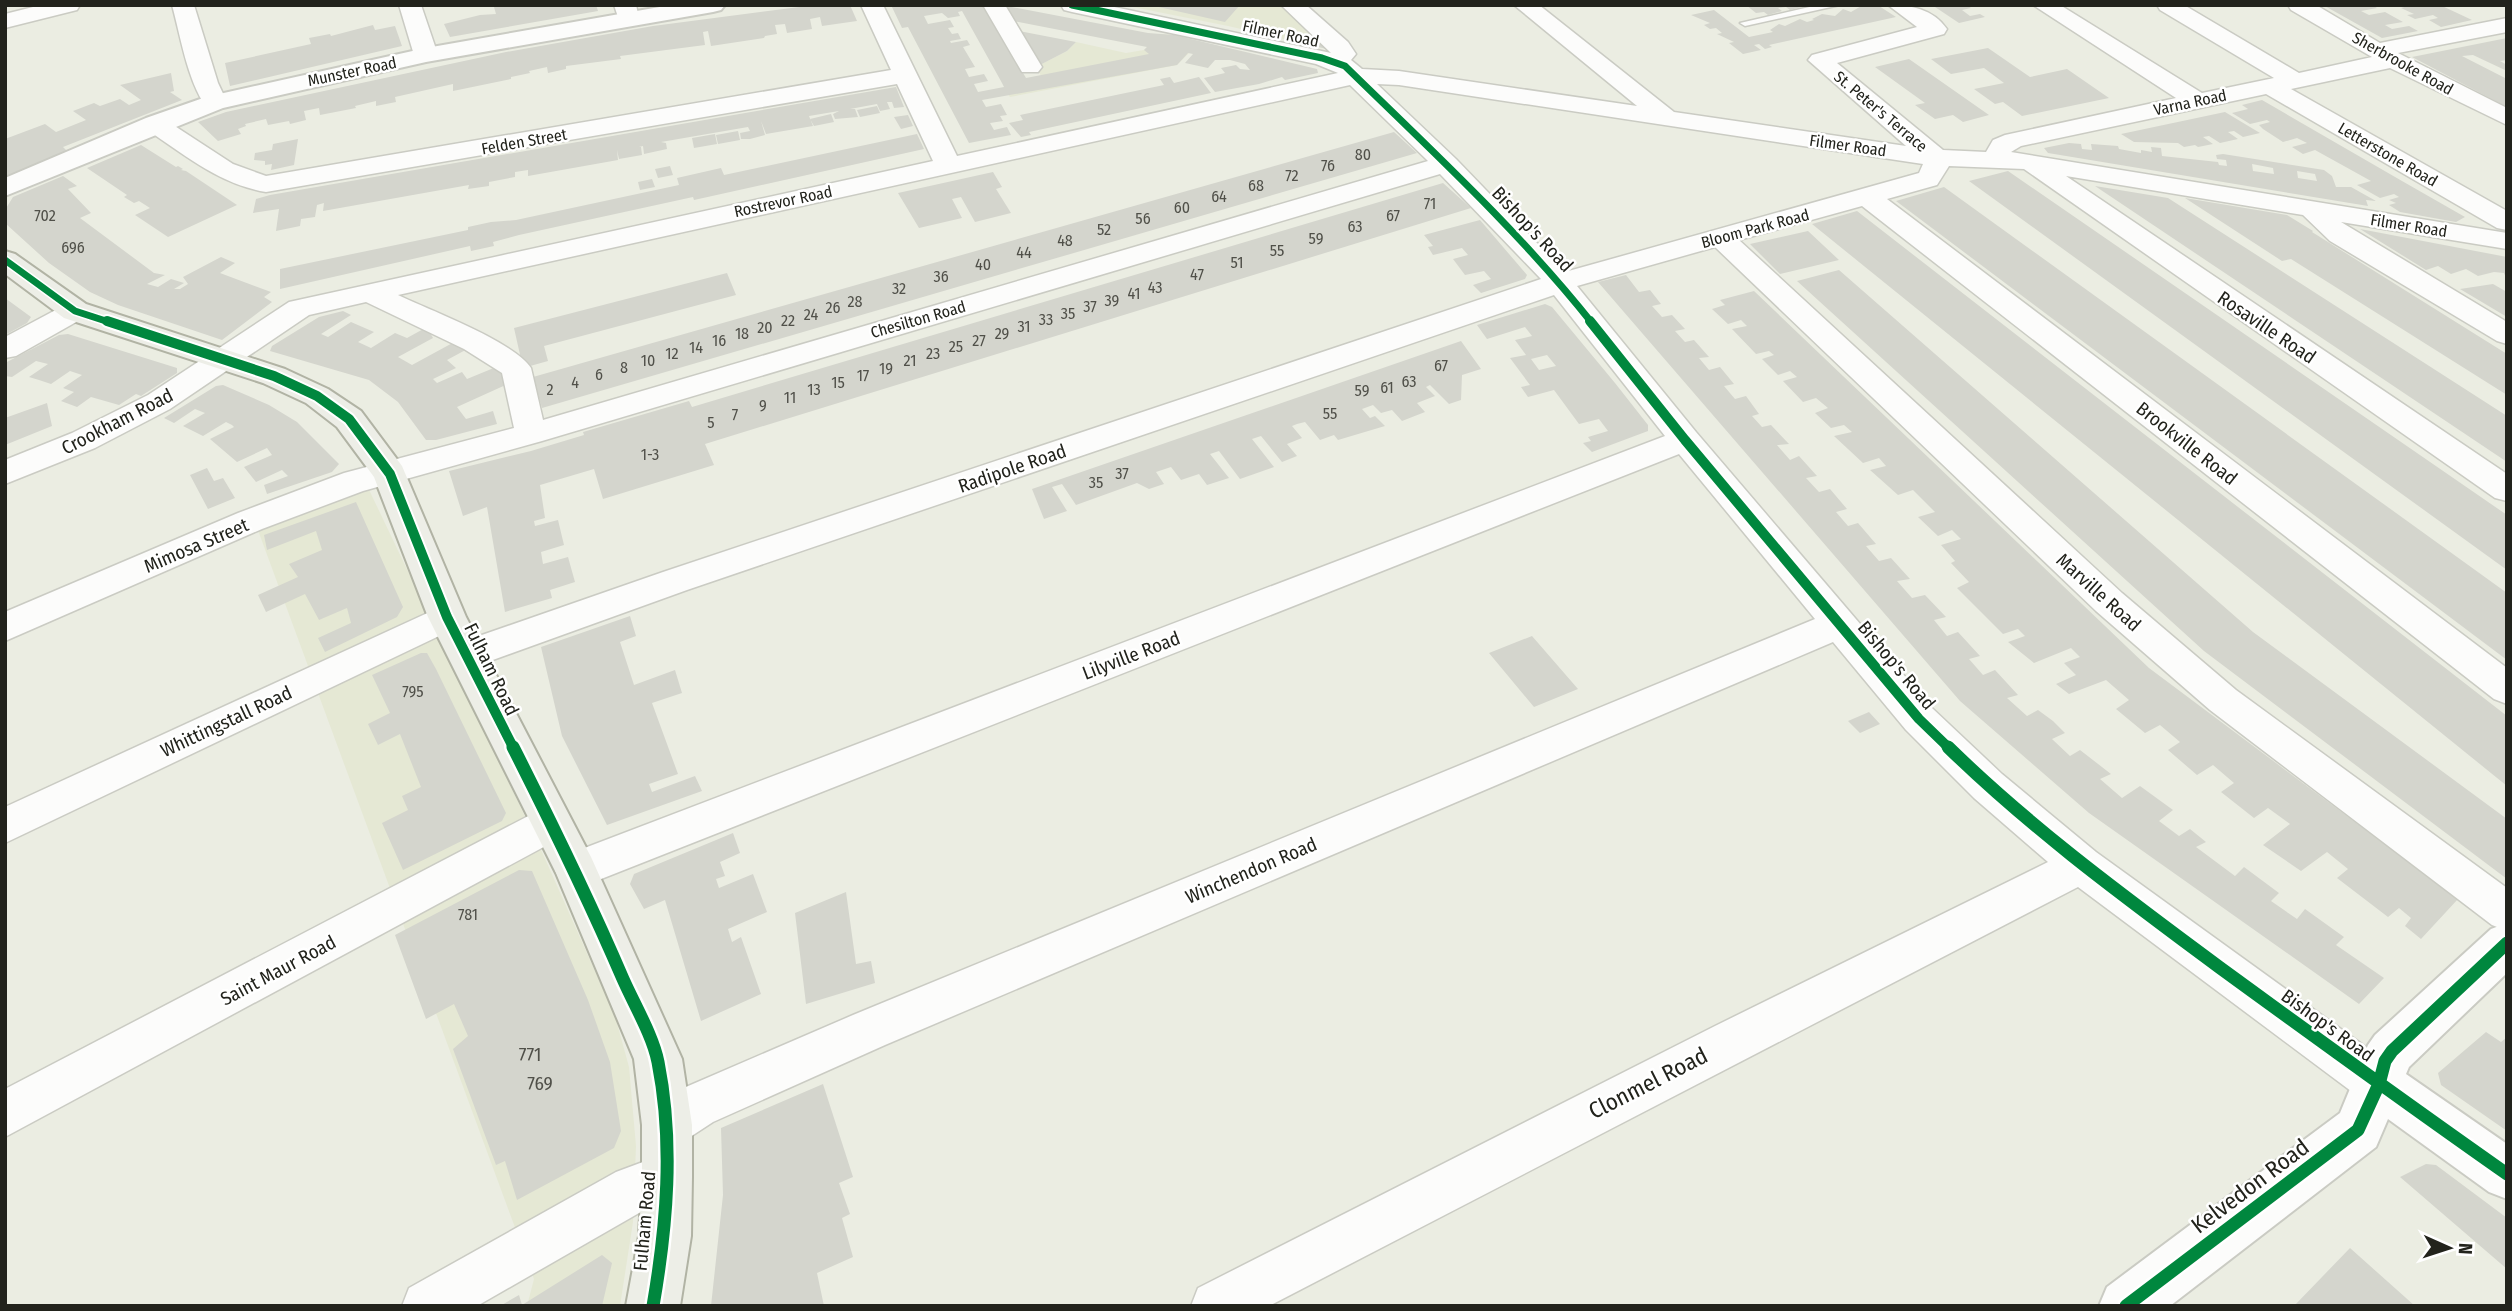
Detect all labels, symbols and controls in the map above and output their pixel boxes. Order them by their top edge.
street label: Filmer Road [1241,16,1321,51]
street label: Sherbrooke Road [2349,28,2457,99]
street label: Munster Road [306,53,398,90]
street label: St. Peter's Terrace [1830,67,1931,156]
street label: Varna Road [2152,85,2228,119]
street label: Letterstone Road [2335,118,2441,191]
street label: Felden Street [480,124,569,158]
street label: Filmer Road [1808,131,1888,160]
house number: 80 [1355,145,1371,164]
house number: 76 [1321,156,1335,175]
house number: 72 [1285,166,1299,185]
house number: 68 [1248,176,1264,195]
street label: Rostrevor Road [732,182,834,221]
street label: Bishop's Road [1487,182,1578,277]
house number: 64 [1211,187,1227,206]
house number: 71 [1424,194,1436,213]
house number: 60 [1174,198,1190,217]
street label: Bloom Park Road [1699,205,1811,252]
house number: 702 [34,206,56,225]
house number: 67 [1386,206,1401,225]
house number: 56 [1135,209,1151,228]
street label: Filmer Road [2369,210,2449,241]
house number: 63 [1347,217,1363,236]
house number: 52 [1097,220,1111,239]
house number: 59 [1309,229,1324,248]
house number: 48 [1057,231,1073,250]
house number: 696 [61,238,85,257]
house number: 55 [1270,241,1284,260]
house number: 44 [1016,243,1032,262]
house number: 51 [1231,253,1243,272]
house number: 40 [975,255,991,274]
house number: 47 [1190,265,1204,284]
house number: 36 [933,267,949,286]
house number: 43 [1148,278,1162,297]
house number: 32 [892,279,906,298]
house number: 41 [1127,284,1141,303]
street label: Rosaville Road [2213,286,2320,369]
house number: 39 [1105,291,1120,310]
house number: 28 [847,292,863,311]
street label: Chesilton Road [868,297,968,342]
house number: 37 [1083,297,1097,316]
house number: 26 [826,298,841,317]
house number: 35 [1061,304,1075,323]
house number: 24 [804,305,818,324]
house number: 33 [1039,310,1053,329]
house number: 22 [781,311,795,330]
house number: 31 [1017,317,1031,336]
house number: 20 [757,318,773,337]
house number: 18 [735,324,749,343]
house number: 29 [995,324,1010,343]
house number: 16 [712,331,726,350]
house number: 27 [972,331,986,350]
house number: 25 [949,337,963,356]
house number: 14 [689,338,703,357]
house number: 12 [665,344,679,363]
house number: 23 [926,344,940,363]
house number: 10 [641,351,655,370]
house number: 21 [904,351,916,370]
house number: 67 [1434,356,1449,375]
house number: 8 [620,358,628,377]
house number: 19 [879,359,893,378]
house number: 6 [595,365,603,384]
house number: 17 [857,366,870,385]
house number: 63 [1401,372,1417,391]
house number: 4 [571,373,579,392]
house number: 15 [831,373,845,392]
house number: 61 [1380,378,1394,397]
house number: 2 [546,380,554,399]
house number: 13 [807,380,821,399]
house number: 59 [1355,381,1370,400]
street label: Crookham Road [58,383,177,459]
house number: 11 [784,388,796,407]
house number: 9 [759,396,767,415]
street label: Brookville Road [2132,397,2242,490]
house number: 55 [1323,404,1337,423]
house number: 7 [732,405,739,424]
house number: 5 [707,413,715,432]
street label: Radipole Road [955,439,1069,498]
house number: 1-3 [641,445,659,464]
house number: 37 [1115,464,1129,483]
house number: 35 [1089,473,1103,492]
street label: Mimosa Street [140,513,253,578]
street label: Marville Road [2052,548,2146,636]
street label: Bishop's Road [1853,616,1940,714]
street label: Fulham Road [459,619,524,719]
street label: Lilyville Road [1079,626,1183,685]
street label: Whittingstall Road [157,681,296,762]
house number: 795 [402,682,424,701]
street label: Winchendon Road [1182,832,1320,909]
house number: 781 [458,905,478,924]
street label: Saint Maur Road [217,930,340,1011]
street label: Bishop's Road [2277,984,2378,1067]
street label: Clonmel Road [1584,1041,1712,1125]
house number: 771 [519,1043,541,1066]
house number: 769 [527,1072,553,1095]
street label: Kelvedon Road [2186,1133,2314,1239]
street label: Fulham Road [629,1170,660,1272]
north arrow [2414,1213,2484,1283]
text: N [2454,1243,2477,1255]

